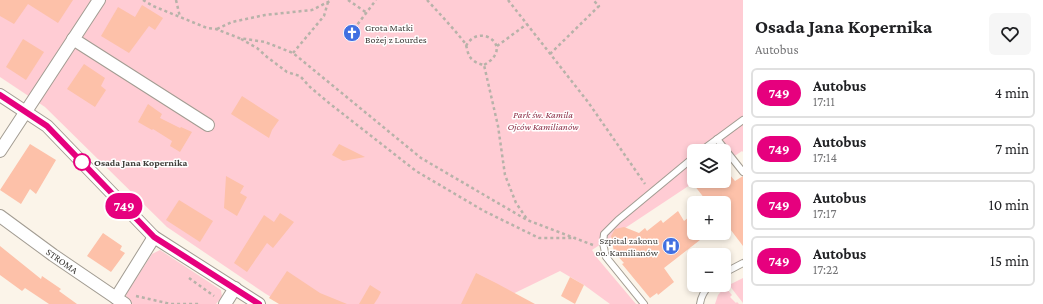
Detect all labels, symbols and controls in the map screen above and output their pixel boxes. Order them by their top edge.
button: heart [989,13,1031,55]
text: Osada Jana Kopernika [755,16,932,37]
place label: Grota Matki Bożej z Lourdes [365,22,427,46]
church icon: Grota Matki Bożej z Lourdes [342,23,362,43]
text: Autobus [755,42,799,57]
text: Autobus [813,78,866,94]
text: 749 [768,85,790,101]
text: 4 min [994,85,1029,101]
text: 17:11 [813,94,835,109]
park label: Park św. Kamila Ojców Kamilianów [507,109,579,133]
text: Autobus [813,134,866,150]
text: 749 [768,141,790,157]
text: 7 min [995,141,1029,157]
map controls [687,144,731,292]
button: layers [687,144,731,188]
text: 17:14 [813,150,837,165]
marker: Osada Jana Kopernika [73,153,91,171]
place label: Osada Jana Kopernika [94,157,187,168]
text: Autobus [813,190,866,206]
line badge: 749 [101,193,147,219]
button: + [687,196,731,240]
text: 749 [768,197,790,213]
text: 10 min [989,197,1029,213]
text: 749 [113,198,135,214]
text: 17:17 [813,206,836,221]
place label: Szpital zakonu oo. Kamilianów [596,235,659,258]
hospital icon: Szpital zakonu oo. Kamilianów [661,236,681,256]
street label: STROMA [44,246,80,276]
text: Autobus [813,246,866,262]
button: − [687,248,731,292]
text: 749 [768,253,790,269]
text: 15 min [990,253,1029,269]
text: 17:22 [813,262,838,277]

